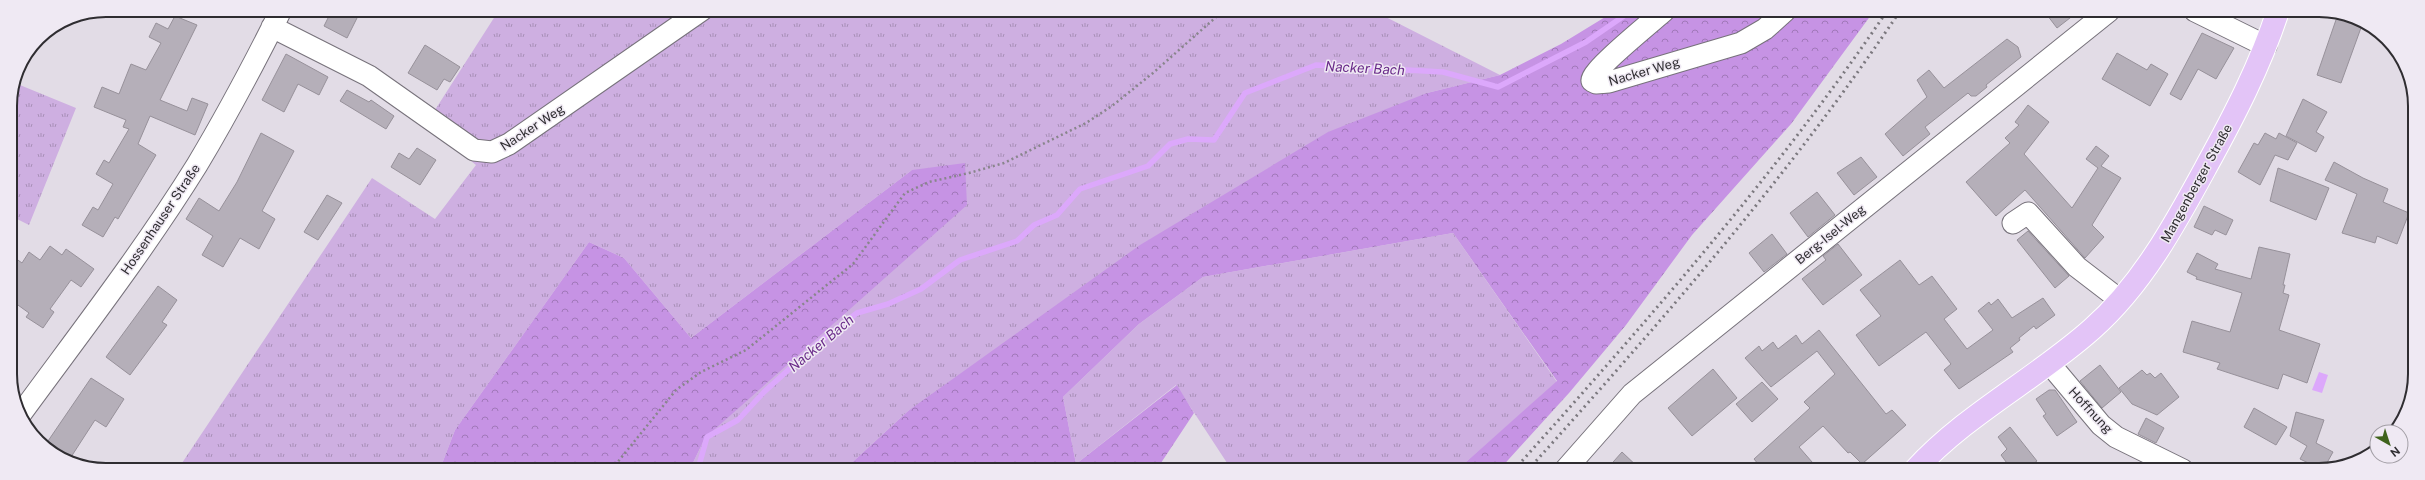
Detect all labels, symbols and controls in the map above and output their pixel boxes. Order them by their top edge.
street label: Nacker Weg [1607,54,1682,89]
water label: Nacker Bach [1325,58,1405,78]
street label: Nacker Weg [497,101,567,154]
street label: Mangenberger Straße [2158,121,2235,245]
street label: Hossenhauser Straße [118,161,203,277]
street label: Berg-Isel-Weg [1792,202,1868,267]
water label: Nacker Bach [785,311,857,375]
street label: Hoffnung [2065,384,2116,437]
north arrow [2369,424,2409,464]
text: N [2388,444,2402,459]

